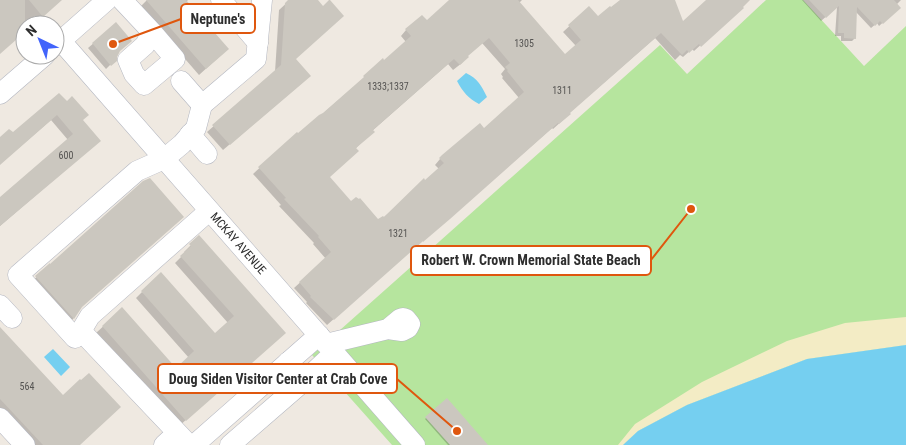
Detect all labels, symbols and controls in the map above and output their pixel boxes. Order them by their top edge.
callout: Neptune's [181,4,255,33]
text: Neptune's [191,11,245,27]
north arrow [15,15,65,65]
text: N [23,22,40,39]
house number: 1305 [514,38,534,49]
house number: 1333;1337 [367,81,409,92]
house number: 1311 [552,85,572,96]
house number: 600 [59,150,73,161]
street label: MCKAY AVENUE [208,210,269,277]
house number: 1321 [388,228,408,239]
callout: Robert W. Crown Memorial State Beach [411,246,651,275]
text: Robert W. Crown Memorial State Beach [421,252,641,268]
callout: Doug Siden Visitor Center at Crab Cove [158,364,397,393]
text: Doug Siden Visitor Center at Crab Cove [169,371,388,387]
house number: 564 [20,381,34,392]

